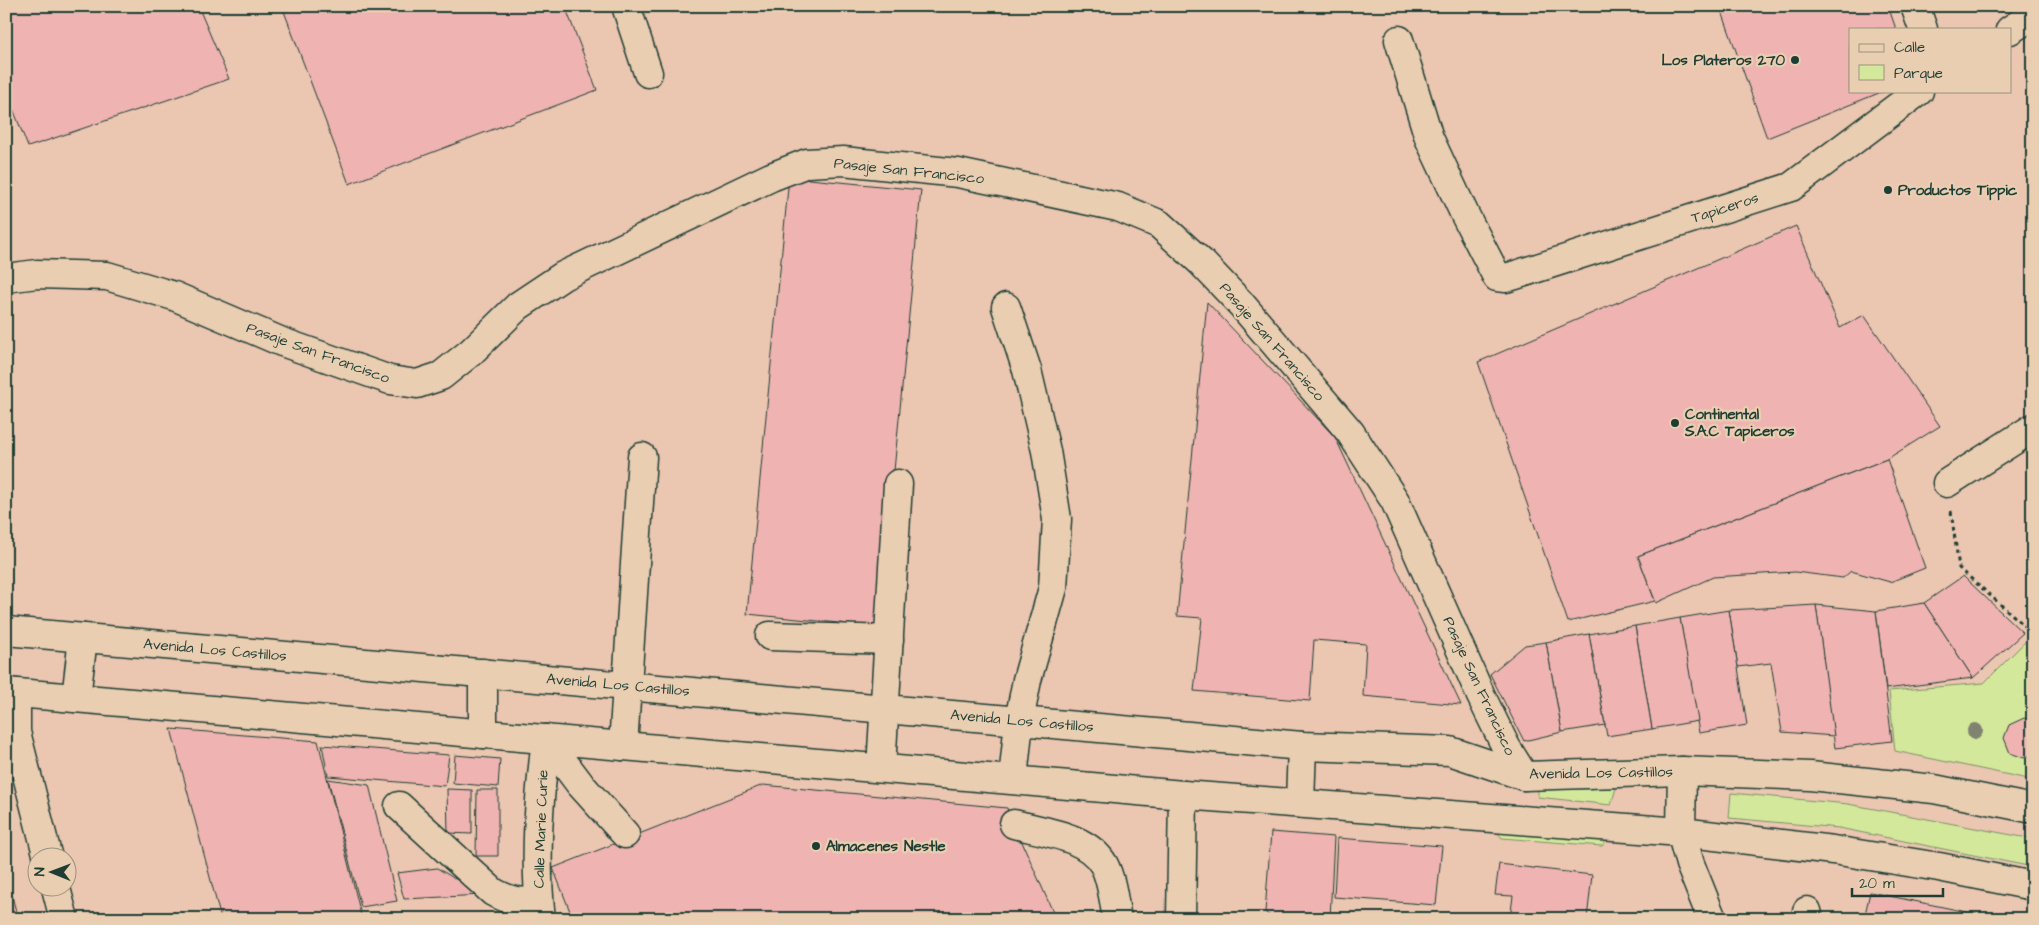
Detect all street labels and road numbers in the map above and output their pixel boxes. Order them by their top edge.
street label: Pasaje San Francisco [833,153,986,189]
street label: Tapiceros [1689,187,1762,229]
street label: Pasaje San Francisco [1215,278,1330,406]
street label: Pasaje San Francisco [243,317,393,389]
street label: Pasaje San Francisco [1438,613,1521,759]
street label: Avenida Los Castillos [142,633,288,667]
street label: Avenida Los Castillos [545,668,691,702]
street label: Avenida Los Castillos [949,704,1095,738]
street label: Avenida Los Castillos [1529,761,1674,785]
street label: Calle Marie Curie [528,769,554,889]

